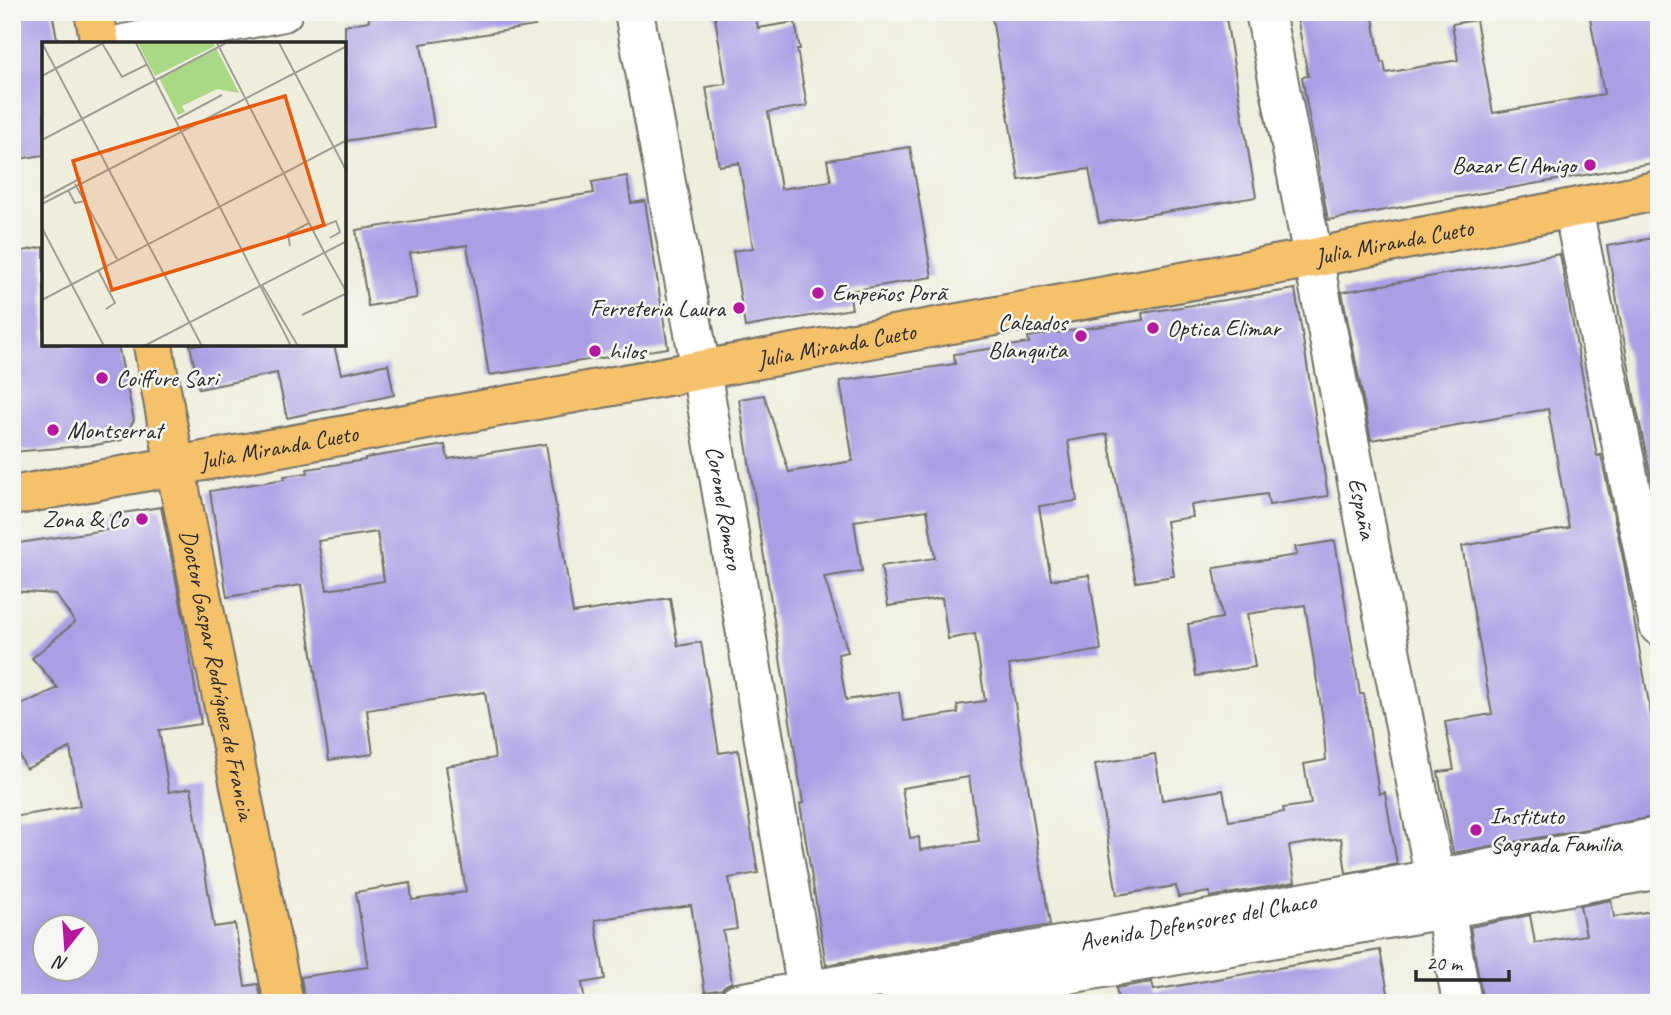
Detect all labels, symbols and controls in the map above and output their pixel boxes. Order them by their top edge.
inset map [42,42,346,346]
place label: Bazar El Amigo [1452,150,1579,180]
marker: Bazar El Amigo [1582,157,1598,173]
street label: Julia Miranda Cueto [1311,212,1477,272]
place label: Empeños Porã [832,278,949,308]
marker: Empeños Porã [810,285,826,301]
place label: Ferreteria Laura [590,293,726,323]
marker: Ferreteria Laura [731,300,747,316]
place label: Calzados Blanquita [988,307,1070,365]
place label: Optica Elimar [1167,313,1282,343]
street label: Julia Miranda Cueto [754,316,919,375]
marker: Optica Elimar [1145,320,1161,336]
marker: Calzados Blanquita [1073,328,1089,344]
place label: hilos [609,336,647,366]
marker: hilos [587,343,603,359]
place label: Coiffure Sari [116,363,221,393]
marker: Coiffure Sari [94,370,110,386]
place label: Montserrat [67,415,166,445]
street label: Julia Miranda Cueto [196,418,362,477]
marker: Montserrat [45,422,61,438]
street label: Coronel Romero [699,444,750,573]
street label: España [1342,475,1383,543]
place label: Zona & Co [42,504,130,534]
marker: Zona & Co [134,511,150,527]
street label: Doctor Gaspar Rodríguez de Francia [173,527,262,824]
place label: Instituto Sagrada Familia [1490,801,1623,859]
marker: Instituto Sagrada Familia [1468,822,1484,838]
street label: Avenida Defensores del Chaco [1077,885,1320,957]
north arrow [32,914,102,984]
scale bar [1416,938,1508,982]
text: N [49,949,70,976]
text: 20 m [1426,950,1464,976]

